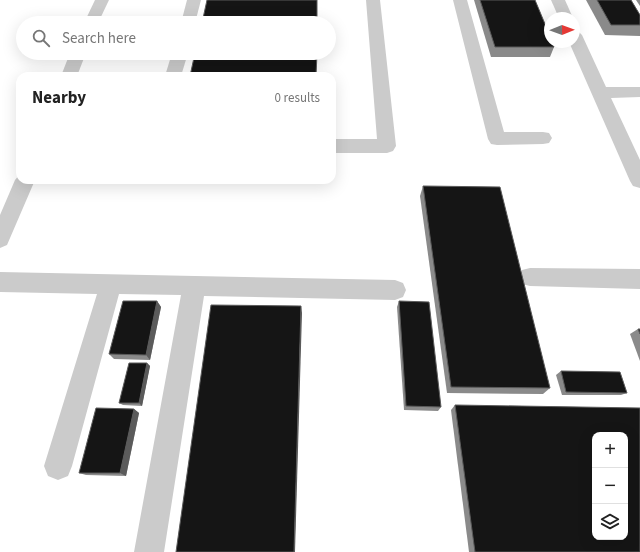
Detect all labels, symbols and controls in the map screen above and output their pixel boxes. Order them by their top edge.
north arrow [544,12,580,48]
search box [16,16,336,60]
icon: search [30,27,52,49]
text: Search here [62,28,136,49]
text: Nearby [32,86,86,110]
text: 0 results [275,89,320,107]
map controls [592,432,628,540]
button: + [592,432,628,468]
button: − [592,468,628,504]
button: layers [592,504,628,540]

